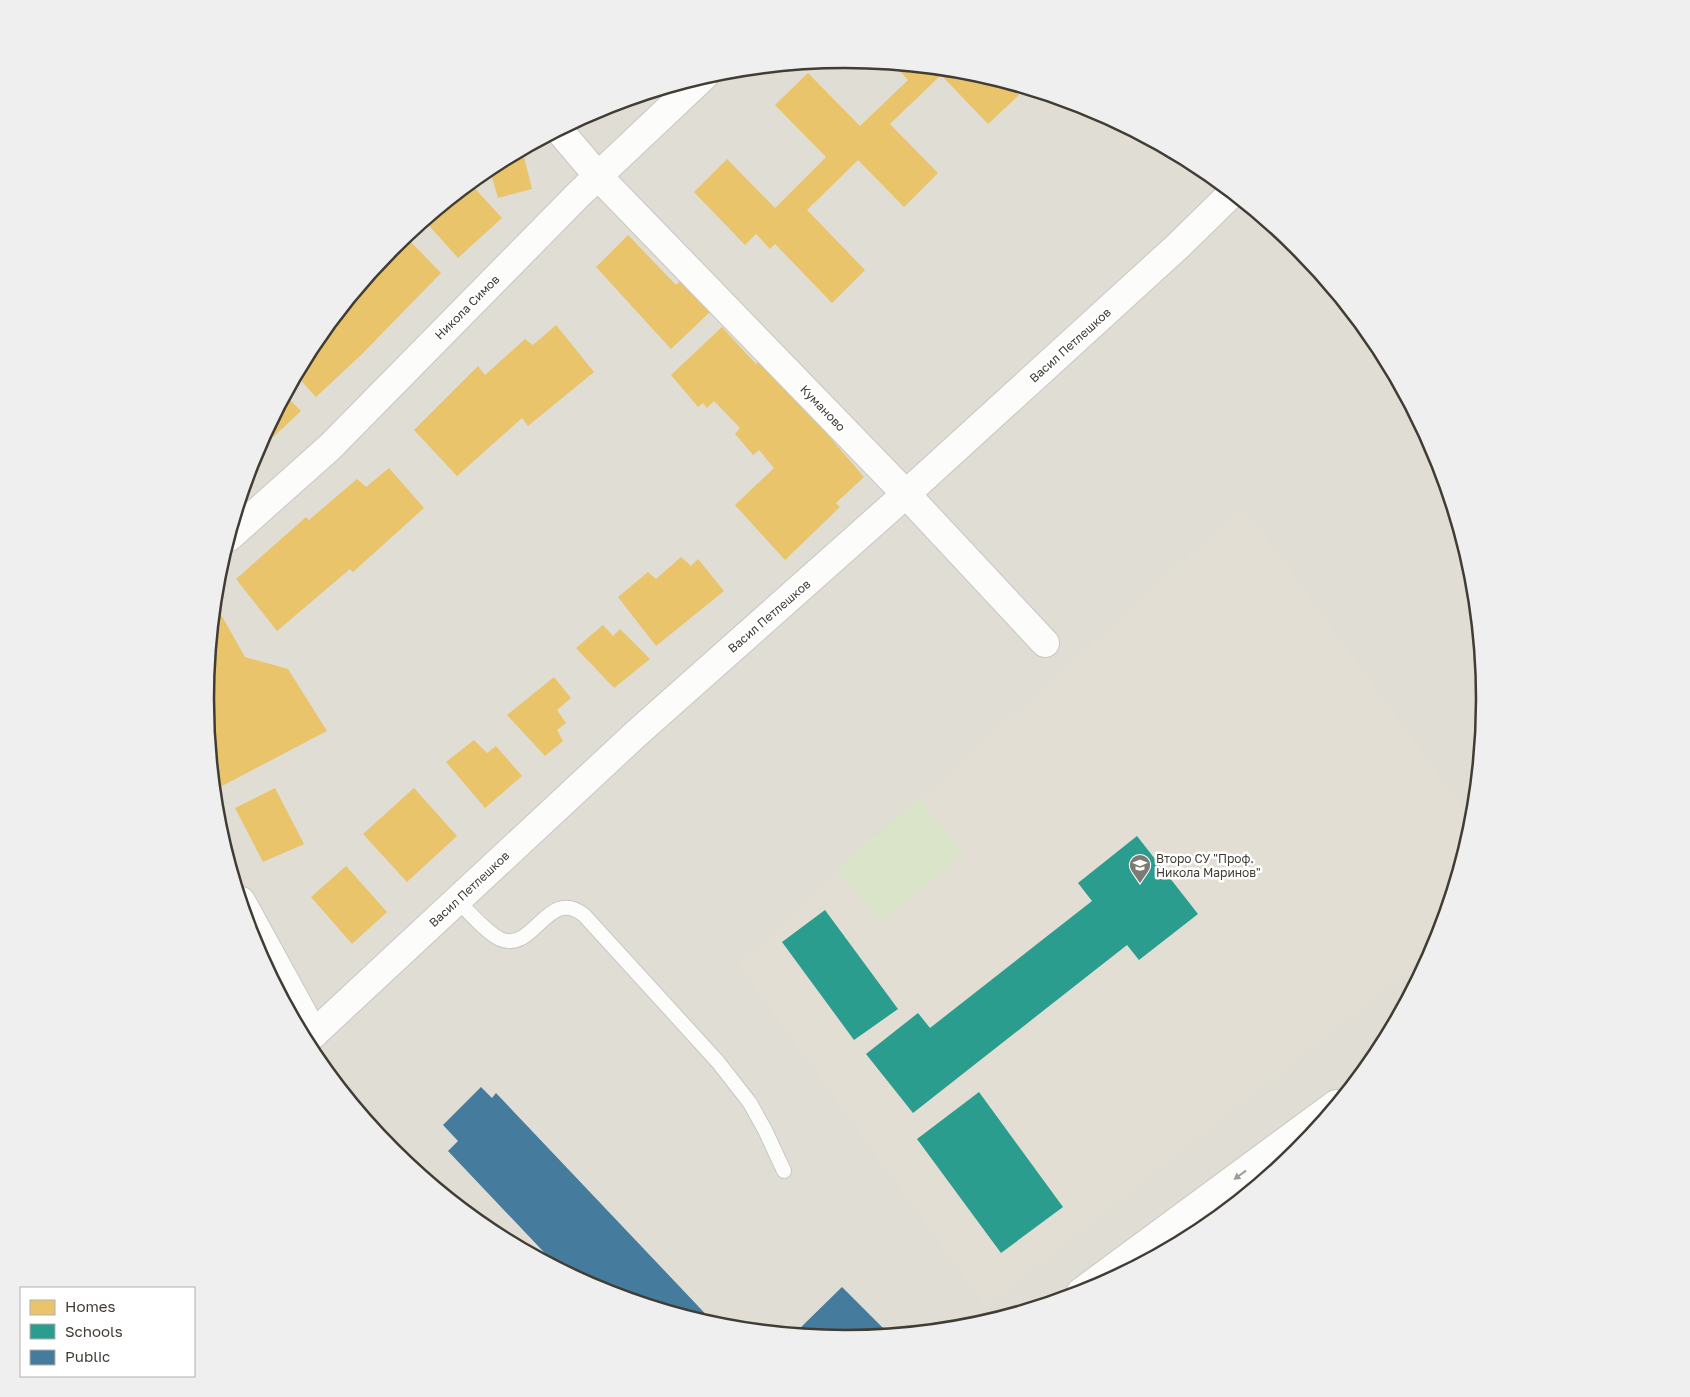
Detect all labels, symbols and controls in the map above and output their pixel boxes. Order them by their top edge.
street label: Никола Симов [432,271,503,342]
street label: Васил Петлешков [1026,304,1114,385]
street label: Куманово [797,382,849,434]
street label: Васил Петлешков [725,576,813,656]
street label: Васил Петлешков [426,848,512,930]
place label: Второ СУ "Проф. Никола Маринов" [1156,851,1261,880]
school or university icon: Второ СУ "Проф. Никола Маринов" [1128,853,1152,884]
one-way arrow [1234,1169,1247,1180]
legend [20,1287,195,1377]
text: Homes [65,1297,115,1315]
text: Schools [65,1322,123,1340]
text: Public [65,1347,110,1365]

